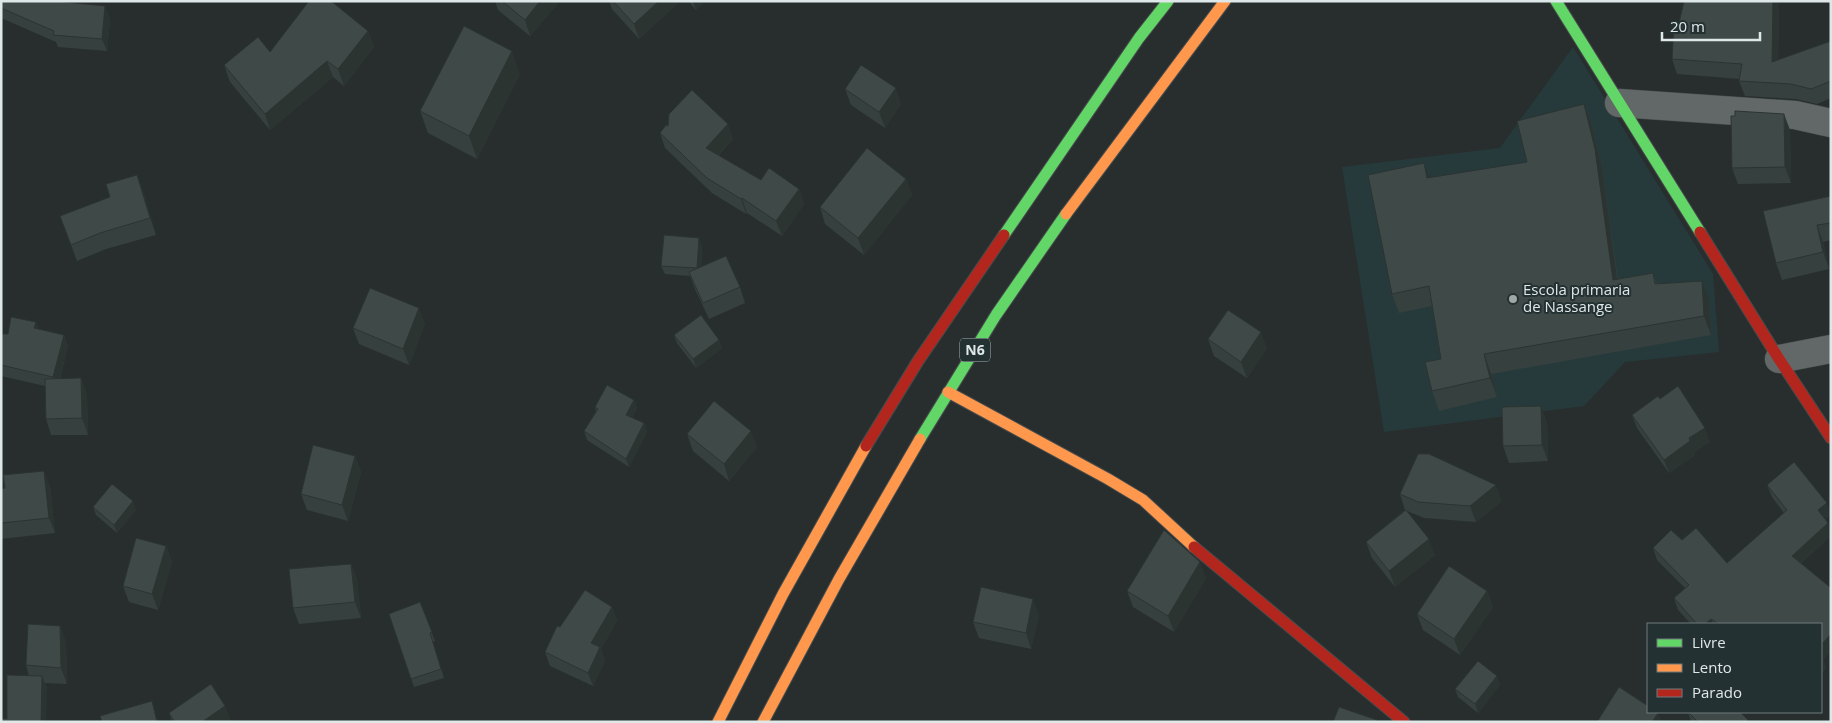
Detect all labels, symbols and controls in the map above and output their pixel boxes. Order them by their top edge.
scale bar [1662,10,1760,42]
text: 20 m [1670,16,1705,36]
place label: Escola primaria de Nassange [1523,279,1630,316]
marker: Escola primaria de Nassange [1507,293,1519,305]
road number: N6 [960,338,990,362]
legend [1647,623,1822,713]
text: Livre [1692,632,1726,652]
text: Lento [1692,657,1732,677]
text: Parado [1692,682,1742,702]

